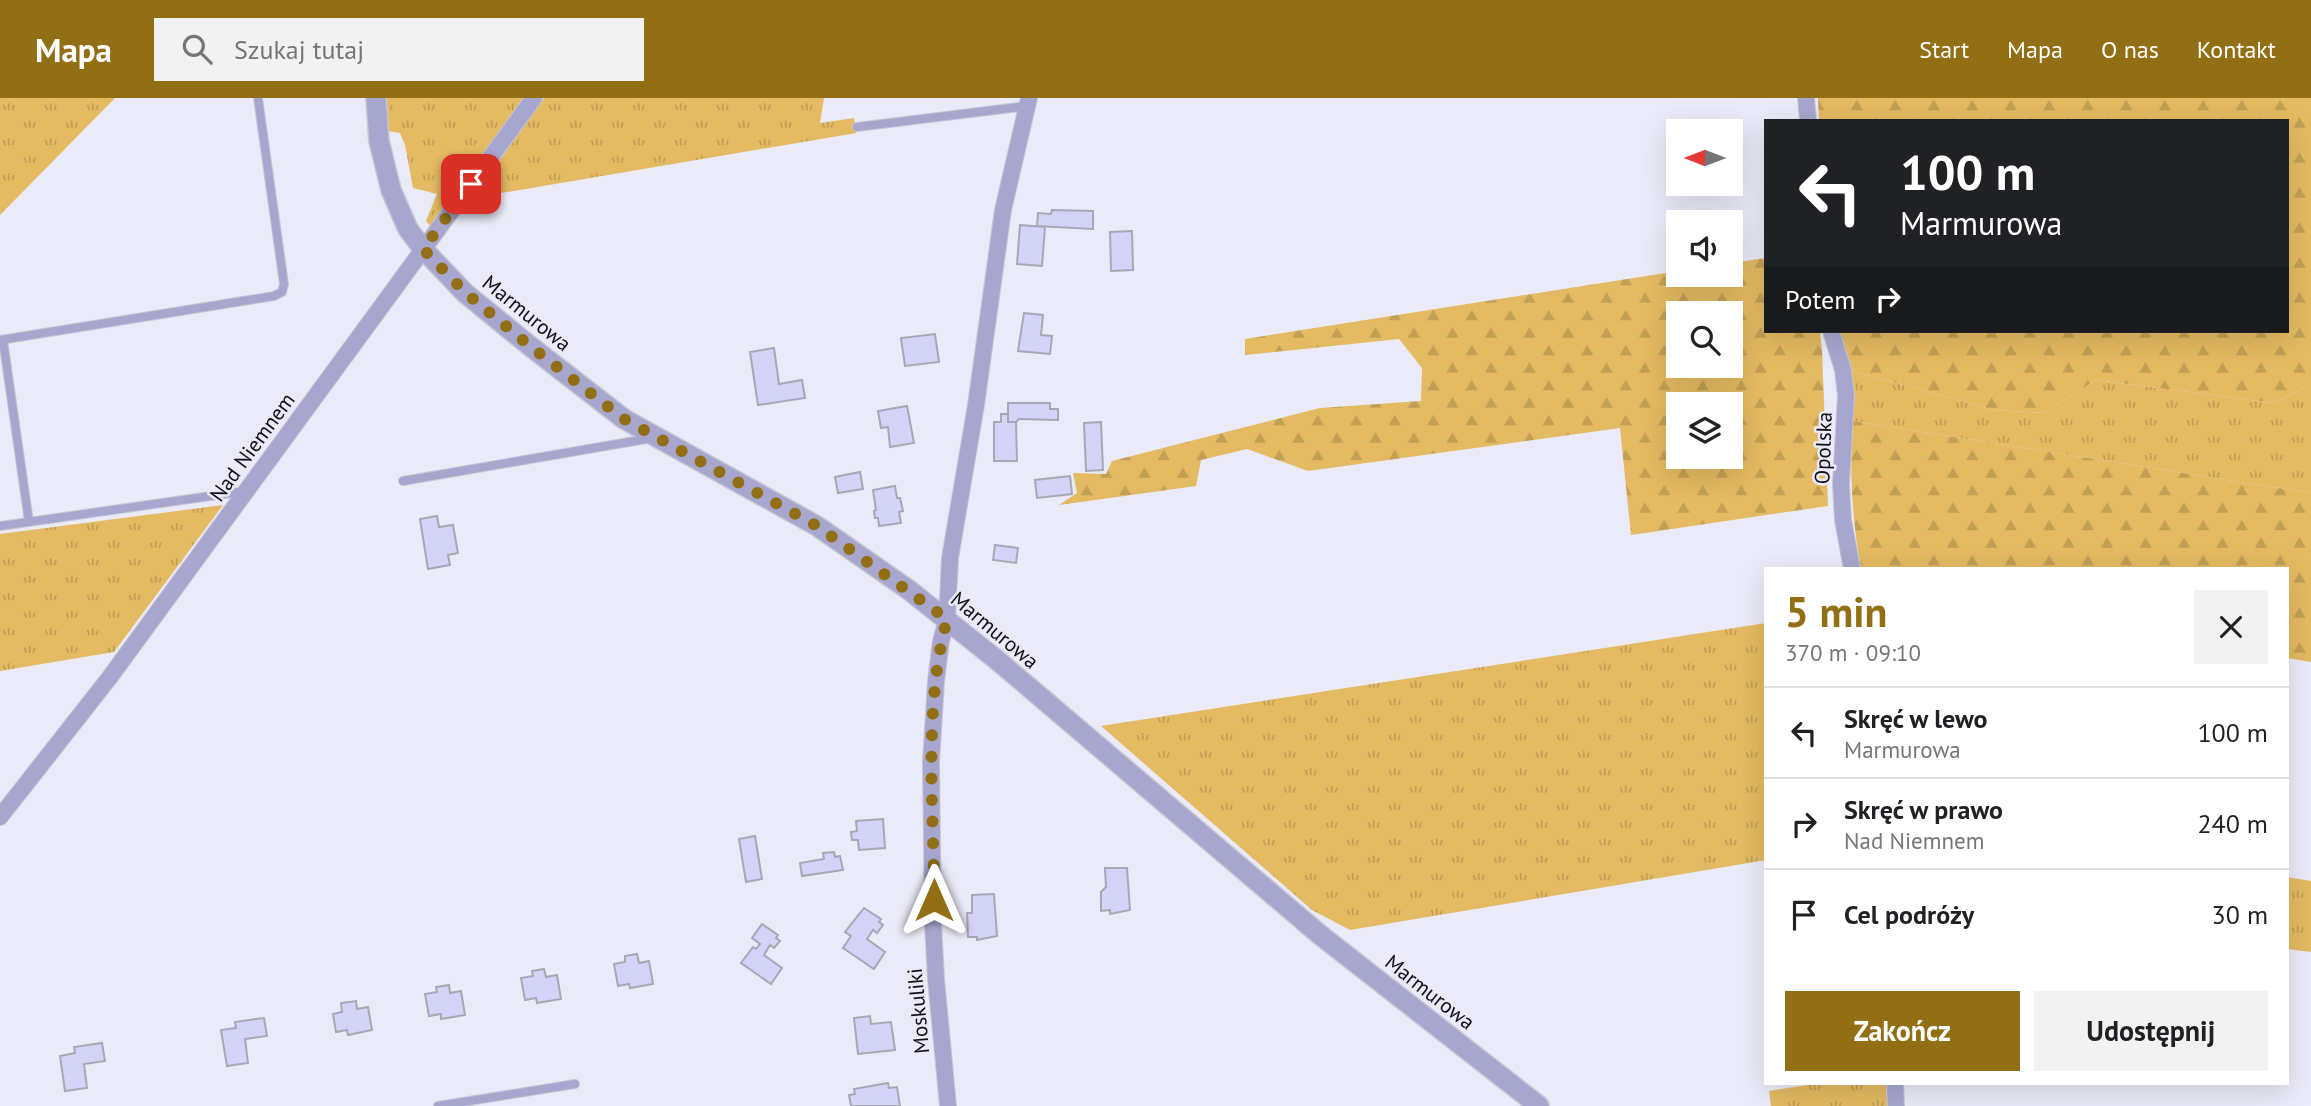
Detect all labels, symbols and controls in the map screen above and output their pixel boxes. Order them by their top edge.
search box [154,18,644,81]
text: Mapa [35,28,112,71]
icon: search [178,30,216,68]
text: Szukaj tutaj [234,33,364,66]
text: Start [1919,34,1969,65]
text: Mapa [2007,34,2063,65]
text: O nas [2101,34,2159,65]
text: Kontakt [2197,34,2276,65]
north arrow [1666,119,1743,196]
map controls [1666,119,1743,469]
text: 100 m [1900,140,2035,204]
icon: left [1785,147,1876,238]
pin [441,154,501,214]
icon: arrive [452,165,490,203]
text: Marmurowa [1900,202,2062,244]
button: sound [1666,210,1743,287]
street label: Marmurowa [477,269,577,357]
icon: right [1869,280,1907,318]
text: Potem [1785,283,1855,316]
button: search [1666,301,1743,378]
street label: Nad Niemnem [203,387,301,507]
button: layers [1666,392,1743,469]
street label: Opolska [1808,411,1838,485]
text: 5 min [1785,584,1887,639]
street label: Marmurowa [946,585,1044,675]
button: close [2194,590,2268,664]
text: 370 m · 09:10 [1785,638,1921,667]
text: Skręć w lewo [1844,702,1988,735]
icon: left [1785,714,1823,752]
text: 100 m [2197,716,2268,749]
text: Marmurowa [1844,735,1961,764]
text: Skręć w prawo [1844,793,2003,826]
icon: right [1785,805,1823,843]
text: 240 m [2197,807,2268,840]
text: Nad Niemnem [1844,826,1984,855]
position arrow [897,863,971,937]
icon: arrive [1785,896,1823,934]
text: Cel podróży [1844,898,1974,931]
text: 30 m [2212,898,2268,931]
street label: Marmurowa [1380,949,1480,1035]
street label: Moskuliki [901,967,935,1055]
button: Zakończ [1785,991,2020,1071]
button: Udostępnij [2034,991,2268,1071]

